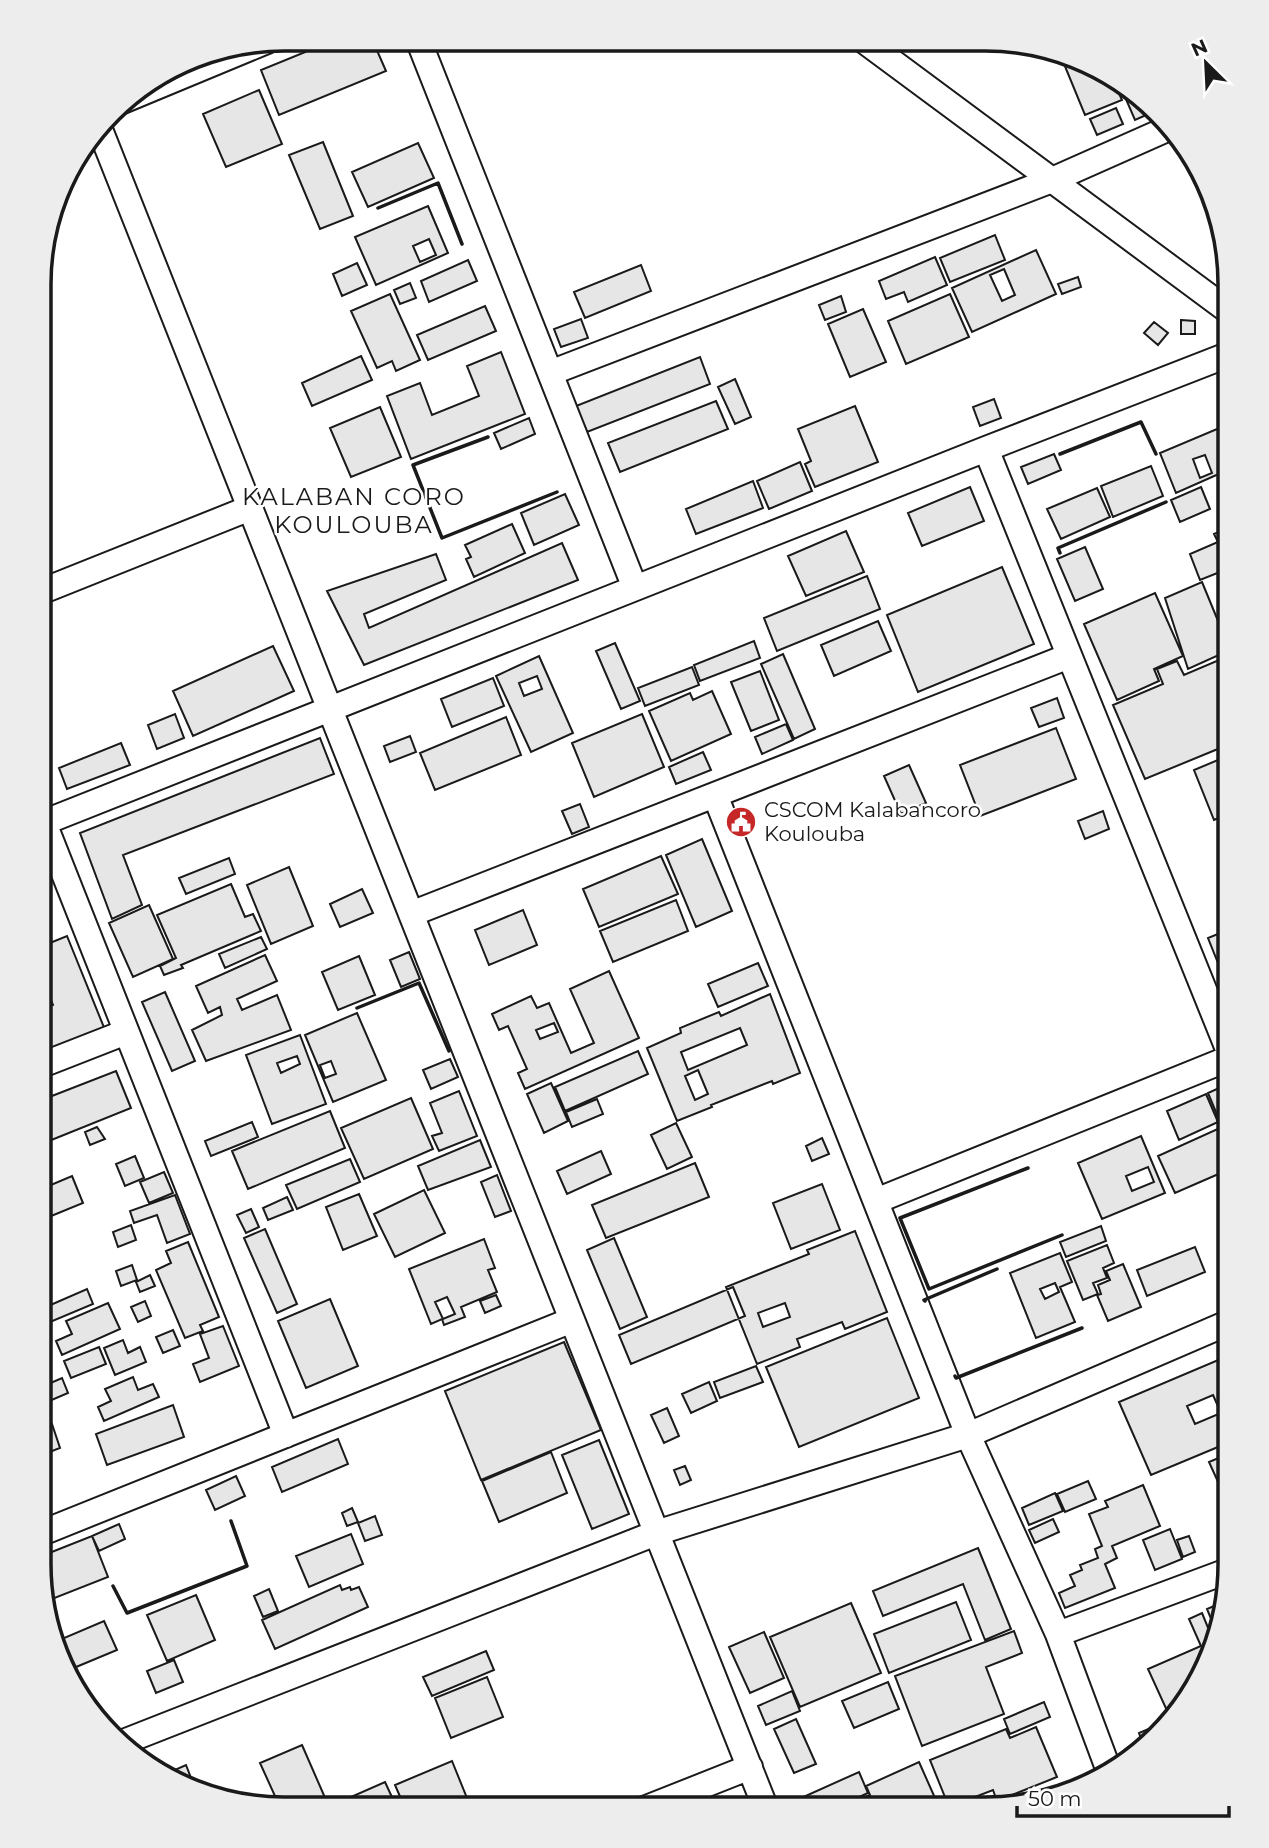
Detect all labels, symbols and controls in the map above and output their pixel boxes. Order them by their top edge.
north arrow [1171,28,1241,98]
text: N [1188,34,1211,62]
district label: KALABAN CORO KOULOUBA [242,482,466,539]
place label: CSCOM Kalabancoro Koulouba [764,797,981,846]
public building icon: CSCOM Kalabancoro Koulouba [724,805,758,839]
scale bar [1017,1774,1229,1818]
text: 50 m [1028,1786,1082,1811]

